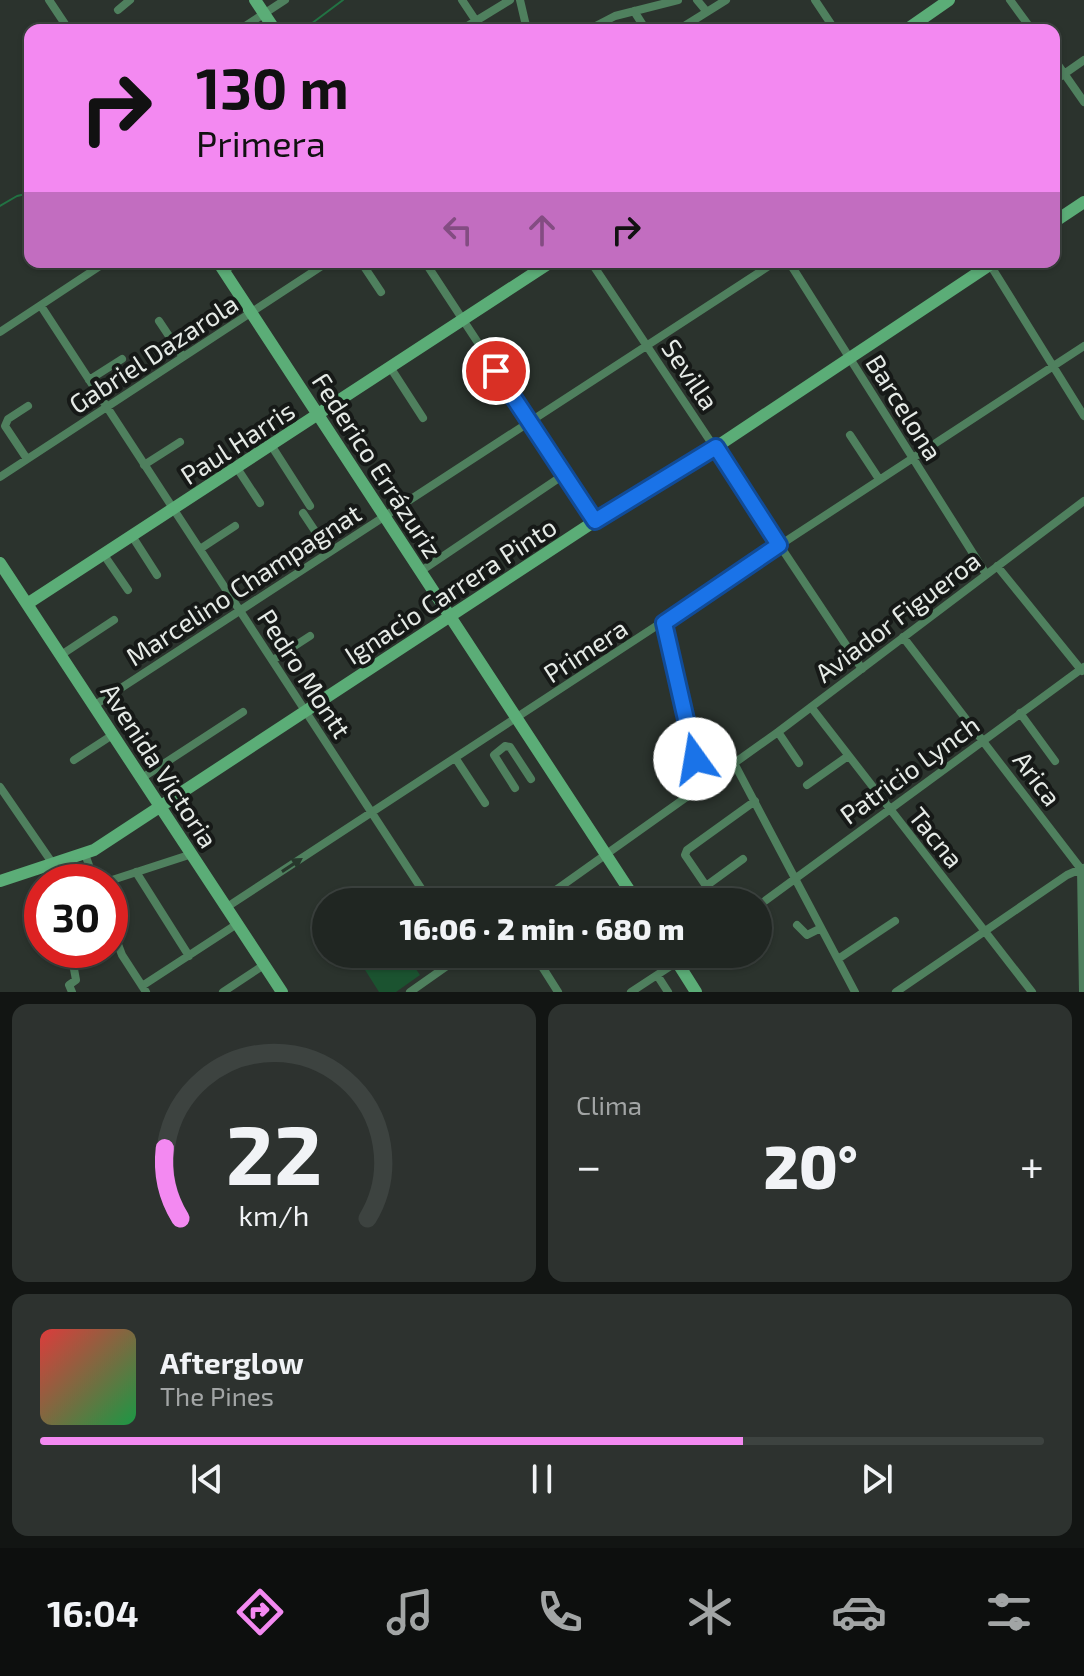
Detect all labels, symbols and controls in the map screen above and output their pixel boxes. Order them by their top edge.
text: 130 m [196,53,349,120]
icon: right [64,56,168,160]
text: Primera [196,121,326,164]
icon: left [436,208,480,252]
icon: ahead [520,208,564,252]
icon: right [604,208,648,252]
street label: Gabriel Dazarola [63,287,243,419]
street label: Sevilla [656,333,726,415]
pin [462,337,530,405]
street label: Barcelona [860,348,950,466]
icon: arrive [474,349,518,393]
street label: Federico Errázuriz [307,367,449,563]
street label: Paul Harris [174,394,300,490]
street label: Marcelino Champagnat [120,496,366,672]
street label: Ignacio Carrera Pinto [338,510,562,670]
street label: Aviador Figueroa [808,544,986,688]
street label: Pedro Montt [252,603,358,743]
street label: Primera [537,611,633,689]
street label: Avenida Victoria [95,677,225,853]
street label: Patricio Lynch [833,708,985,830]
position arrow [653,717,737,801]
street label: Arica [1008,745,1068,811]
street label: Tacna [903,800,971,874]
one-way arrow [281,858,303,873]
speed limit sign: 30 [24,864,128,968]
text: 16:06 · 2 min · 680 m [400,910,684,946]
text: Clima [576,1089,642,1120]
text: 22 [226,1102,322,1202]
text: 20° [764,1129,858,1201]
text: − [576,1138,602,1191]
text: + [1020,1138,1044,1191]
text: km/h [239,1197,309,1232]
text: Afterglow [160,1344,304,1380]
text: The Pines [160,1380,274,1411]
icon: previous [185,1457,229,1501]
icon: pause [520,1457,564,1501]
icon: next [855,1457,899,1501]
icon: directions [232,1584,288,1640]
icon: music [382,1584,438,1640]
icon: phone [532,1584,588,1640]
icon: climate [682,1584,738,1640]
icon: car [831,1584,887,1640]
icon: filters [981,1584,1037,1640]
text: 16:04 [47,1591,139,1634]

